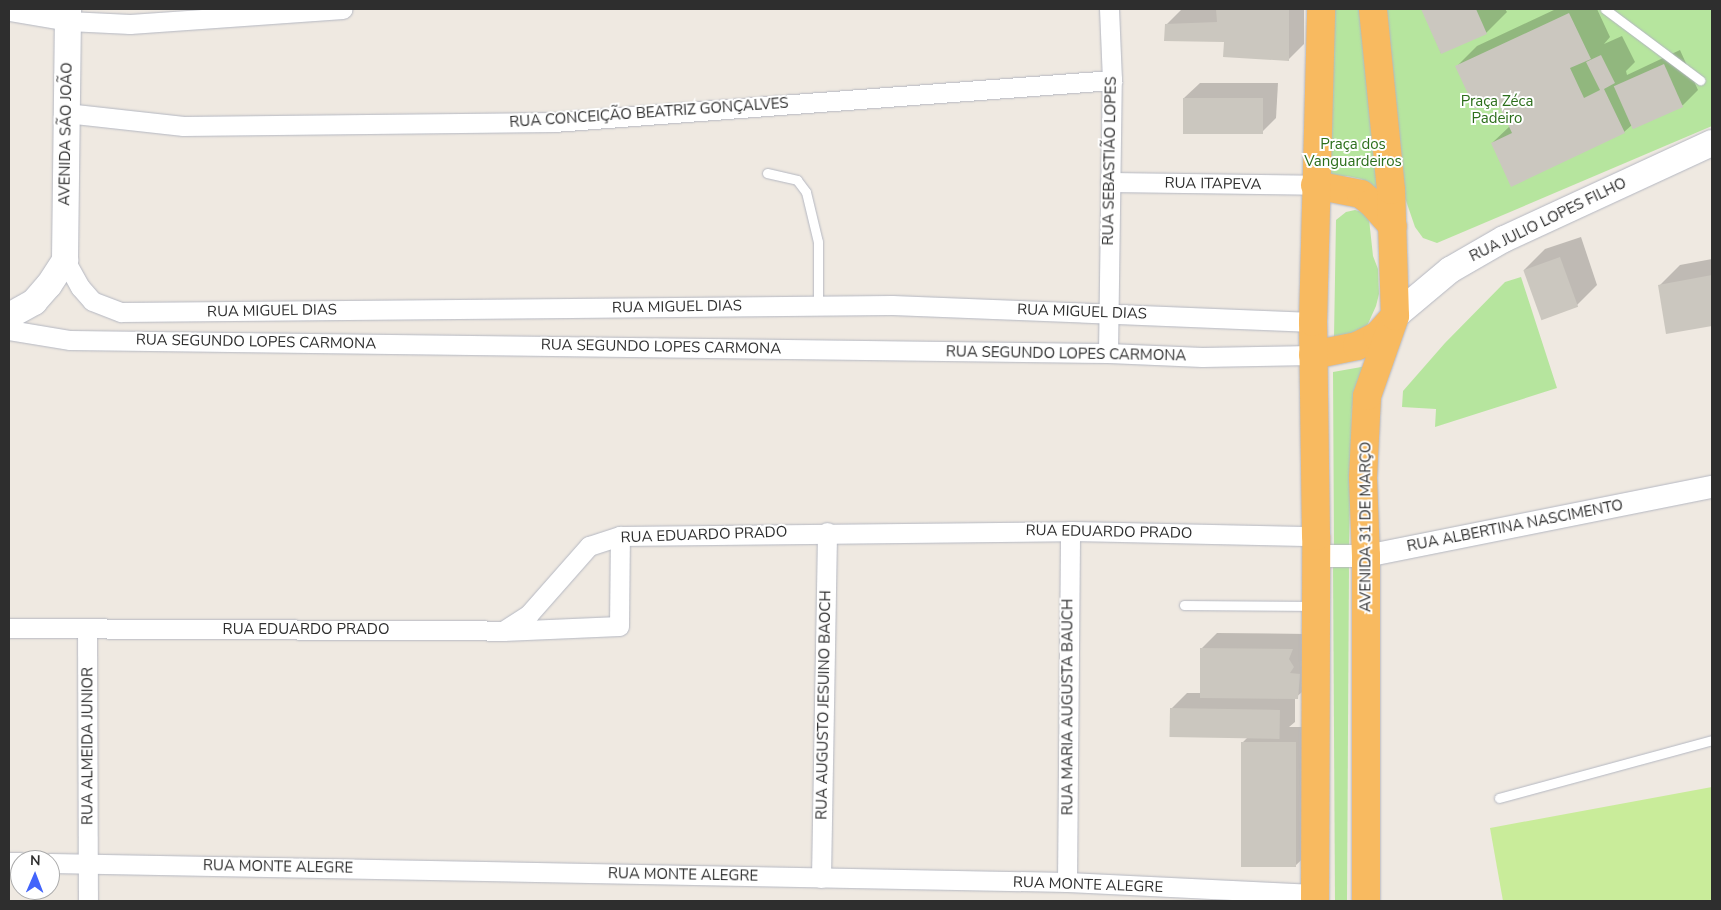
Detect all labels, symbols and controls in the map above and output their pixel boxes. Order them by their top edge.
street label: AVENIDA SÃO JOÃO [56,62,76,206]
street label: RUA SEBASTIÃO LOPES [1100,76,1120,246]
park label: Praça Zéca Padeiro [1461,92,1533,127]
street label: RUA CONCEIÇÃO BEATRIZ GONÇALVES [509,94,789,132]
park label: Praça dos Vanguardeiros [1304,135,1402,170]
street label: RUA ITAPEVA [1164,174,1262,194]
street label: RUA JULIO LOPES FILHO [1467,174,1629,266]
street label: RUA MIGUEL DIAS [612,297,742,317]
street label: RUA MIGUEL DIAS [207,301,337,321]
street label: RUA MIGUEL DIAS [1017,301,1147,323]
street label: RUA SEGUNDO LOPES CARMONA [136,331,376,353]
street label: RUA SEGUNDO LOPES CARMONA [541,336,781,358]
street label: RUA SEGUNDO LOPES CARMONA [946,343,1186,365]
street label: AVENIDA 31 DE MARÇO [1357,442,1375,612]
street label: RUA ALBERTINA NASCIMENTO [1405,496,1625,556]
street label: RUA EDUARDO PRADO [1025,522,1193,542]
street label: RUA EDUARDO PRADO [620,523,788,547]
street label: RUA AUGUSTO JESUINO BAOCH [813,590,835,820]
street label: RUA MARIA AUGUSTA BAUCH [1059,599,1077,815]
street label: RUA EDUARDO PRADO [223,621,389,639]
street label: RUA ALMEIDA JUNIOR [79,667,97,825]
north arrow [10,850,60,900]
text: N [30,851,41,870]
street label: RUA MONTE ALEGRE [203,857,353,877]
street label: RUA MONTE ALEGRE [608,865,758,885]
street label: RUA MONTE ALEGRE [1013,873,1163,897]

